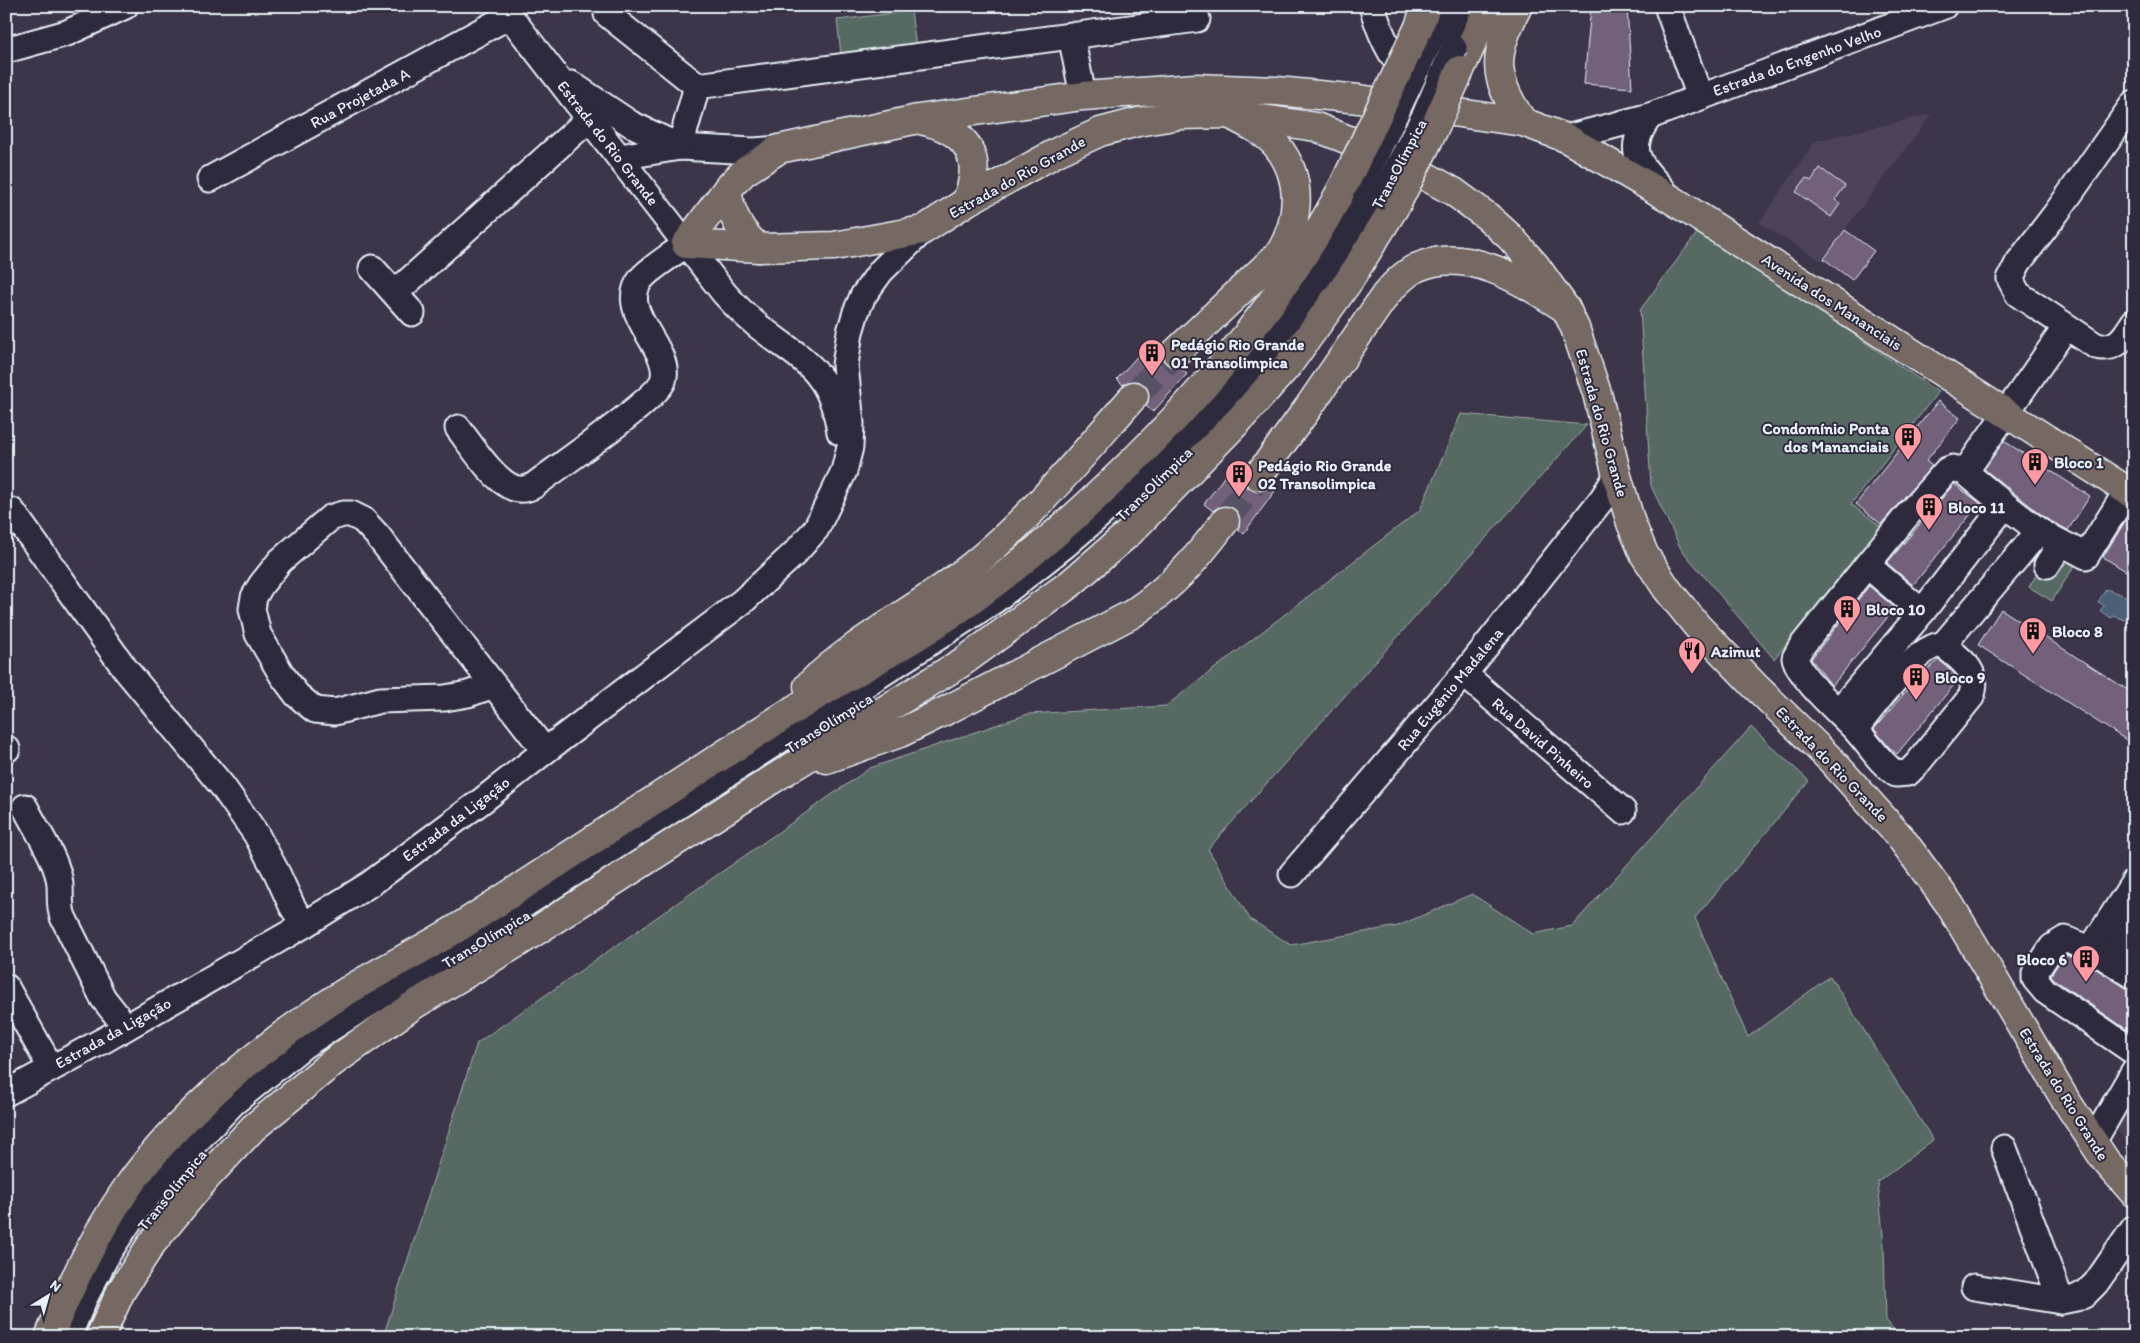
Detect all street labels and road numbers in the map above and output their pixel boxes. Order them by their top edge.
street label: Estrada do Engenho Velho [1710,22,1884,100]
street label: Rua Projetada A [307,64,413,132]
street label: Estrada do Rio Grande [553,77,663,209]
street label: TransOlímpica [1367,116,1431,212]
street label: Estrada do Rio Grande [945,132,1089,222]
street label: Avenida dos Mananciais [1758,250,1906,354]
street label: Estrada do Rio Grande [1572,347,1632,499]
street label: TransOlímpica [1112,443,1196,525]
street label: Rua Eugênio Madalena [1393,623,1507,754]
street label: TransOlímpica [782,689,876,757]
street label: Rua David Pinheiro [1488,693,1598,793]
street label: Estrada do Rio Grande [1772,702,1892,826]
street label: Estrada da Ligação [399,772,513,866]
street label: TransOlímpica [439,905,534,973]
street label: Estrada da Ligação [52,993,174,1073]
street label: Estrada do Rio Grande [2015,1024,2113,1164]
street label: TransOlímpica [133,1145,211,1235]

